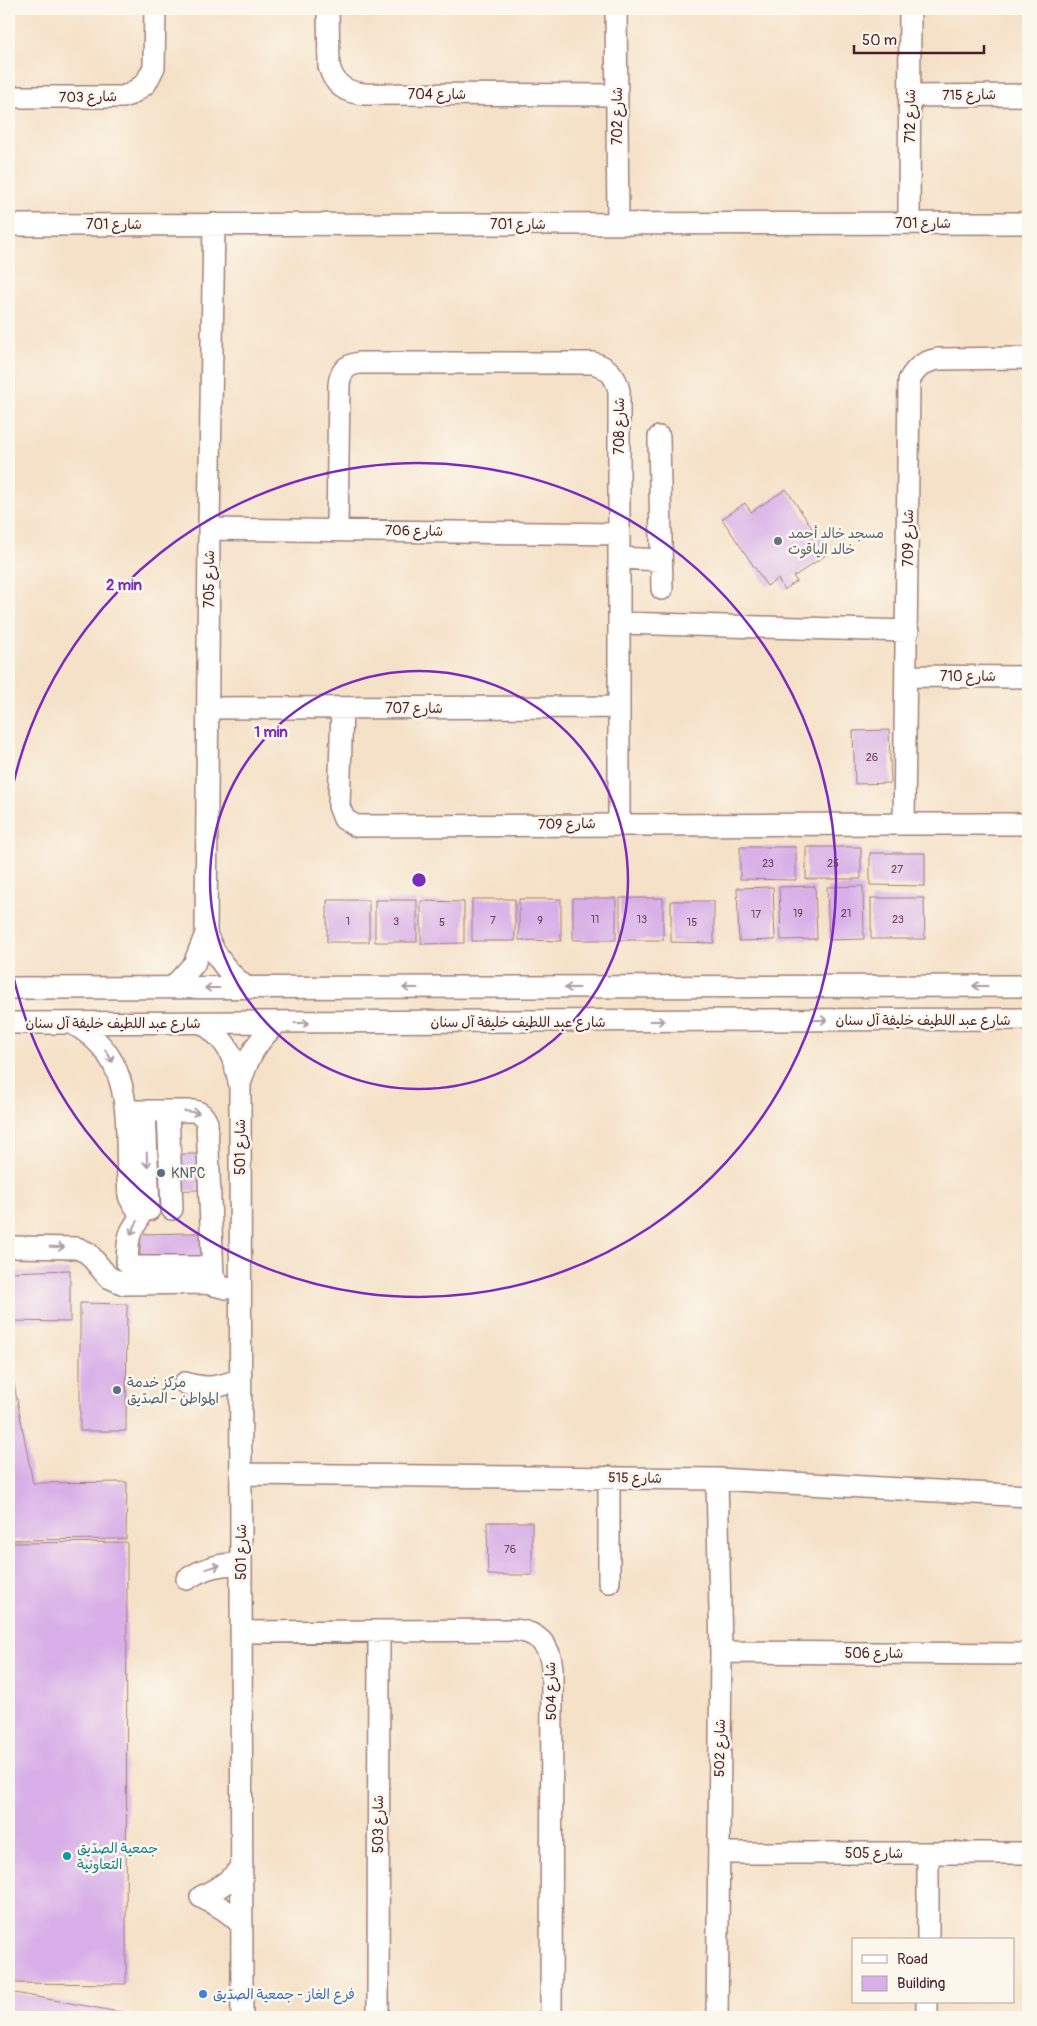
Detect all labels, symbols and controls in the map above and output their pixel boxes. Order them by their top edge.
scale bar [854,22,984,54]
text: 50 m [862,31,897,50]
street label: شارع 704 [408,86,466,104]
street label: شارع 715 [942,86,996,105]
street label: شارع 702 [609,87,627,145]
street label: شارع 703 [59,88,117,107]
street label: شارع 712 [902,89,920,143]
street label: شارع 701 [895,215,951,233]
street label: شارع 701 [86,216,142,234]
street label: شارع 701 [490,216,546,234]
street label: شارع 708 [611,397,629,455]
street label: شارع 709 [900,509,918,567]
street label: شارع 706 [385,522,443,541]
place label: مسجد خالد أحمد خالد الياقوت [788,525,884,559]
marker: مسجد خالد أحمد خالد الياقوت [772,535,784,547]
street label: شارع 705 [201,550,219,608]
text: 2 min [106,576,142,595]
street label: شارع 710 [940,668,996,686]
street label: شارع 707 [385,700,443,718]
text: 1 min [254,723,288,742]
house number: 26 [866,751,878,764]
street label: شارع 709 [538,815,596,834]
house number: 23 [762,857,774,870]
house number: 25 [827,857,839,870]
house number: 27 [891,863,903,876]
centre of rings [410,871,428,889]
house number: 19 [793,907,803,920]
house number: 21 [841,907,851,920]
house number: 17 [751,908,761,921]
house number: 11 [591,913,599,926]
house number: 13 [637,913,647,926]
house number: 23 [892,913,904,926]
house number: 7 [490,914,496,927]
house number: 9 [537,914,543,927]
house number: 1 [346,915,350,928]
house number: 3 [393,915,399,928]
house number: 5 [439,916,445,929]
house number: 15 [687,916,697,929]
one-way arrow [972,981,988,991]
one-way arrow [204,983,220,993]
one-way arrow [402,983,418,993]
one-way arrow [564,983,580,993]
street label: شارع عبد اللطيف خليفة آل سنان [835,1012,1011,1030]
street label: شارع عبد اللطيف خليفة آل سنان [430,1014,606,1032]
street label: شارع عبد اللطيف خليفة آل سنان [25,1015,201,1033]
one-way arrow [812,1015,828,1025]
one-way arrow [649,1016,665,1026]
one-way arrow [294,1018,310,1028]
one-way arrow [104,1048,114,1062]
one-way arrow [183,1107,199,1117]
street label: شارع 501 [232,1119,250,1175]
one-way arrow [142,1152,152,1168]
place label: KNPC [171,1165,206,1182]
marker: KNPC [155,1167,167,1179]
one-way arrow [129,1221,139,1236]
one-way arrow [49,1243,65,1252]
place label: مركز خدمة المواطن - الصدّيق [127,1374,219,1407]
marker: مركز خدمة المواطن - الصدّيق [111,1384,123,1396]
street label: شارع 515 [608,1469,662,1488]
street label: شارع 501 [233,1524,251,1580]
house number: 76 [504,1543,516,1556]
one-way arrow [204,1562,220,1571]
street label: شارع 506 [845,1645,903,1663]
street label: شارع 504 [542,1662,561,1720]
street label: شارع 502 [711,1719,730,1777]
street label: شارع 503 [370,1795,388,1853]
place label: جمعية الصدّيق التعاونية [77,1840,158,1874]
street label: شارع 505 [845,1845,903,1863]
marker: جمعية الصدّيق التعاونية [61,1850,73,1862]
legend [852,1938,1014,2004]
text: Road [897,1950,928,1969]
text: Building [897,1974,945,1993]
place label: فرع الغاز - جمعية الصدّيق [213,1986,355,2005]
marker: فرع الغاز - جمعية الصدّيق [197,1988,209,2000]

